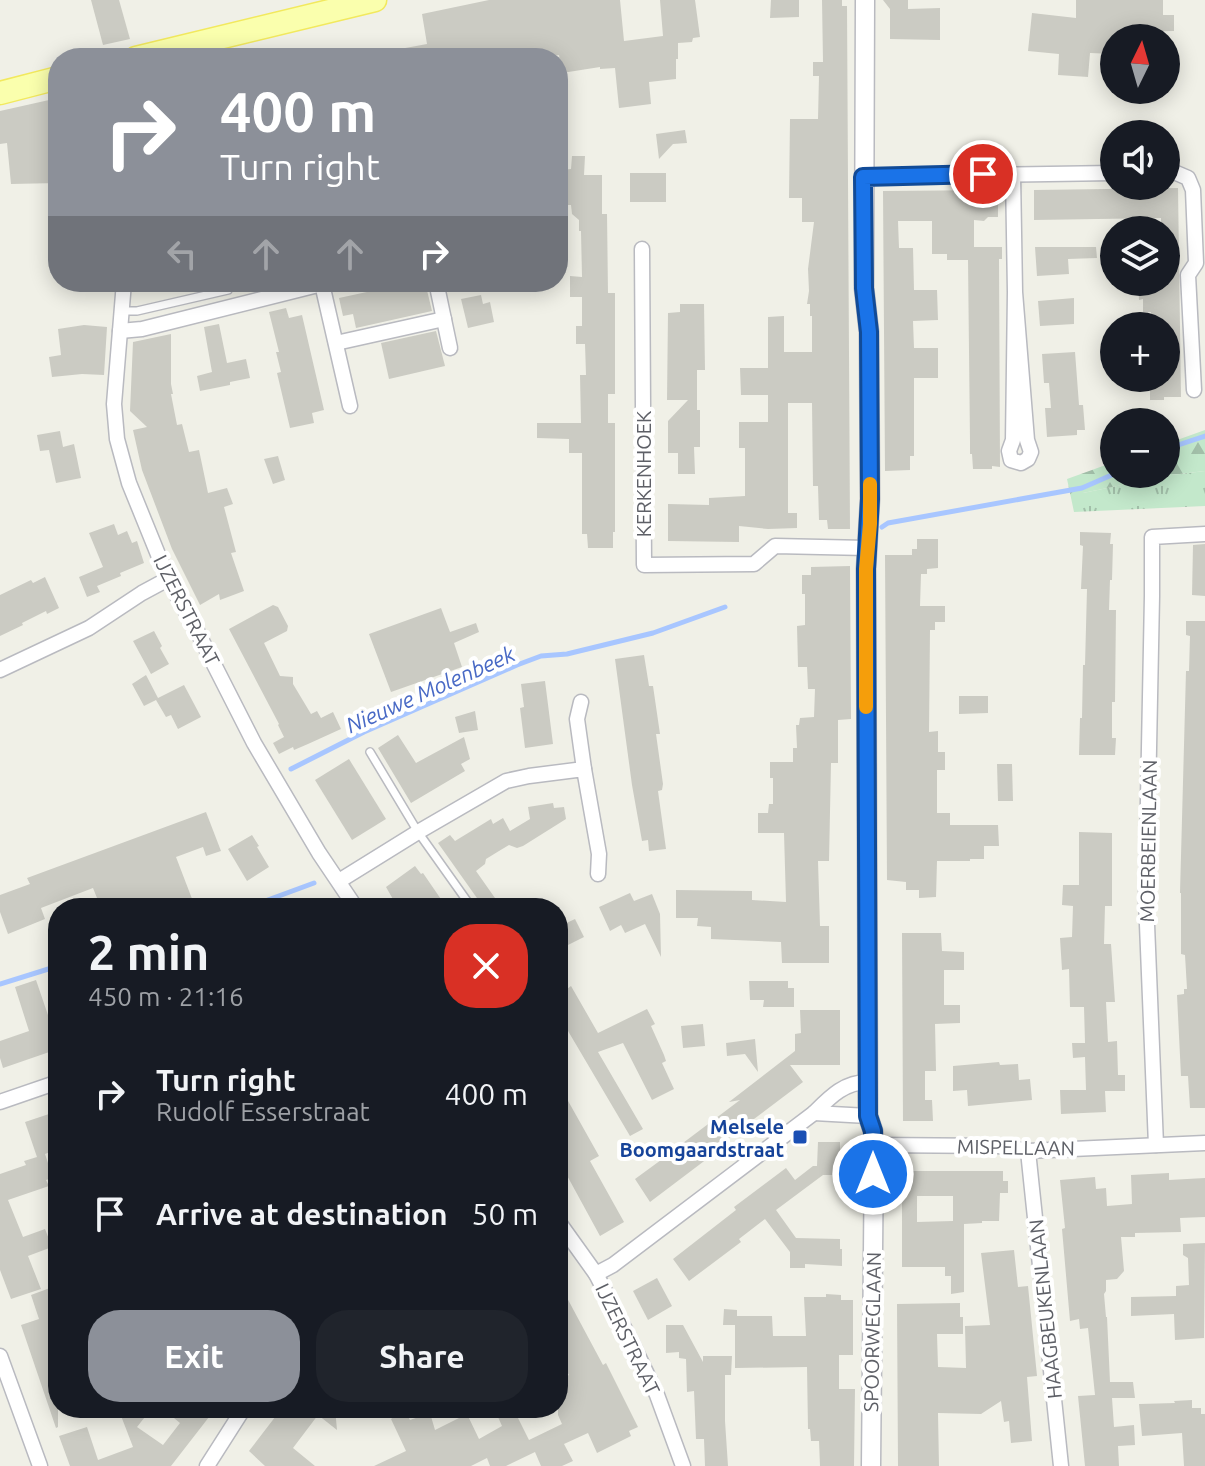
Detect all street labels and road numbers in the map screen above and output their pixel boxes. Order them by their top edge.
street label: KERKENHOEK [632,411,655,537]
street label: IJZERSTRAAT [149,551,225,669]
street label: MOERBEIENLAAN [1135,759,1161,923]
street label: MISPELLAAN [957,1134,1075,1160]
street label: HAAGBEUKENLAAN [1024,1218,1066,1400]
street label: SPOORWEGLAAN [859,1252,885,1412]
street label: IJZERSTRAAT [591,1280,665,1398]

